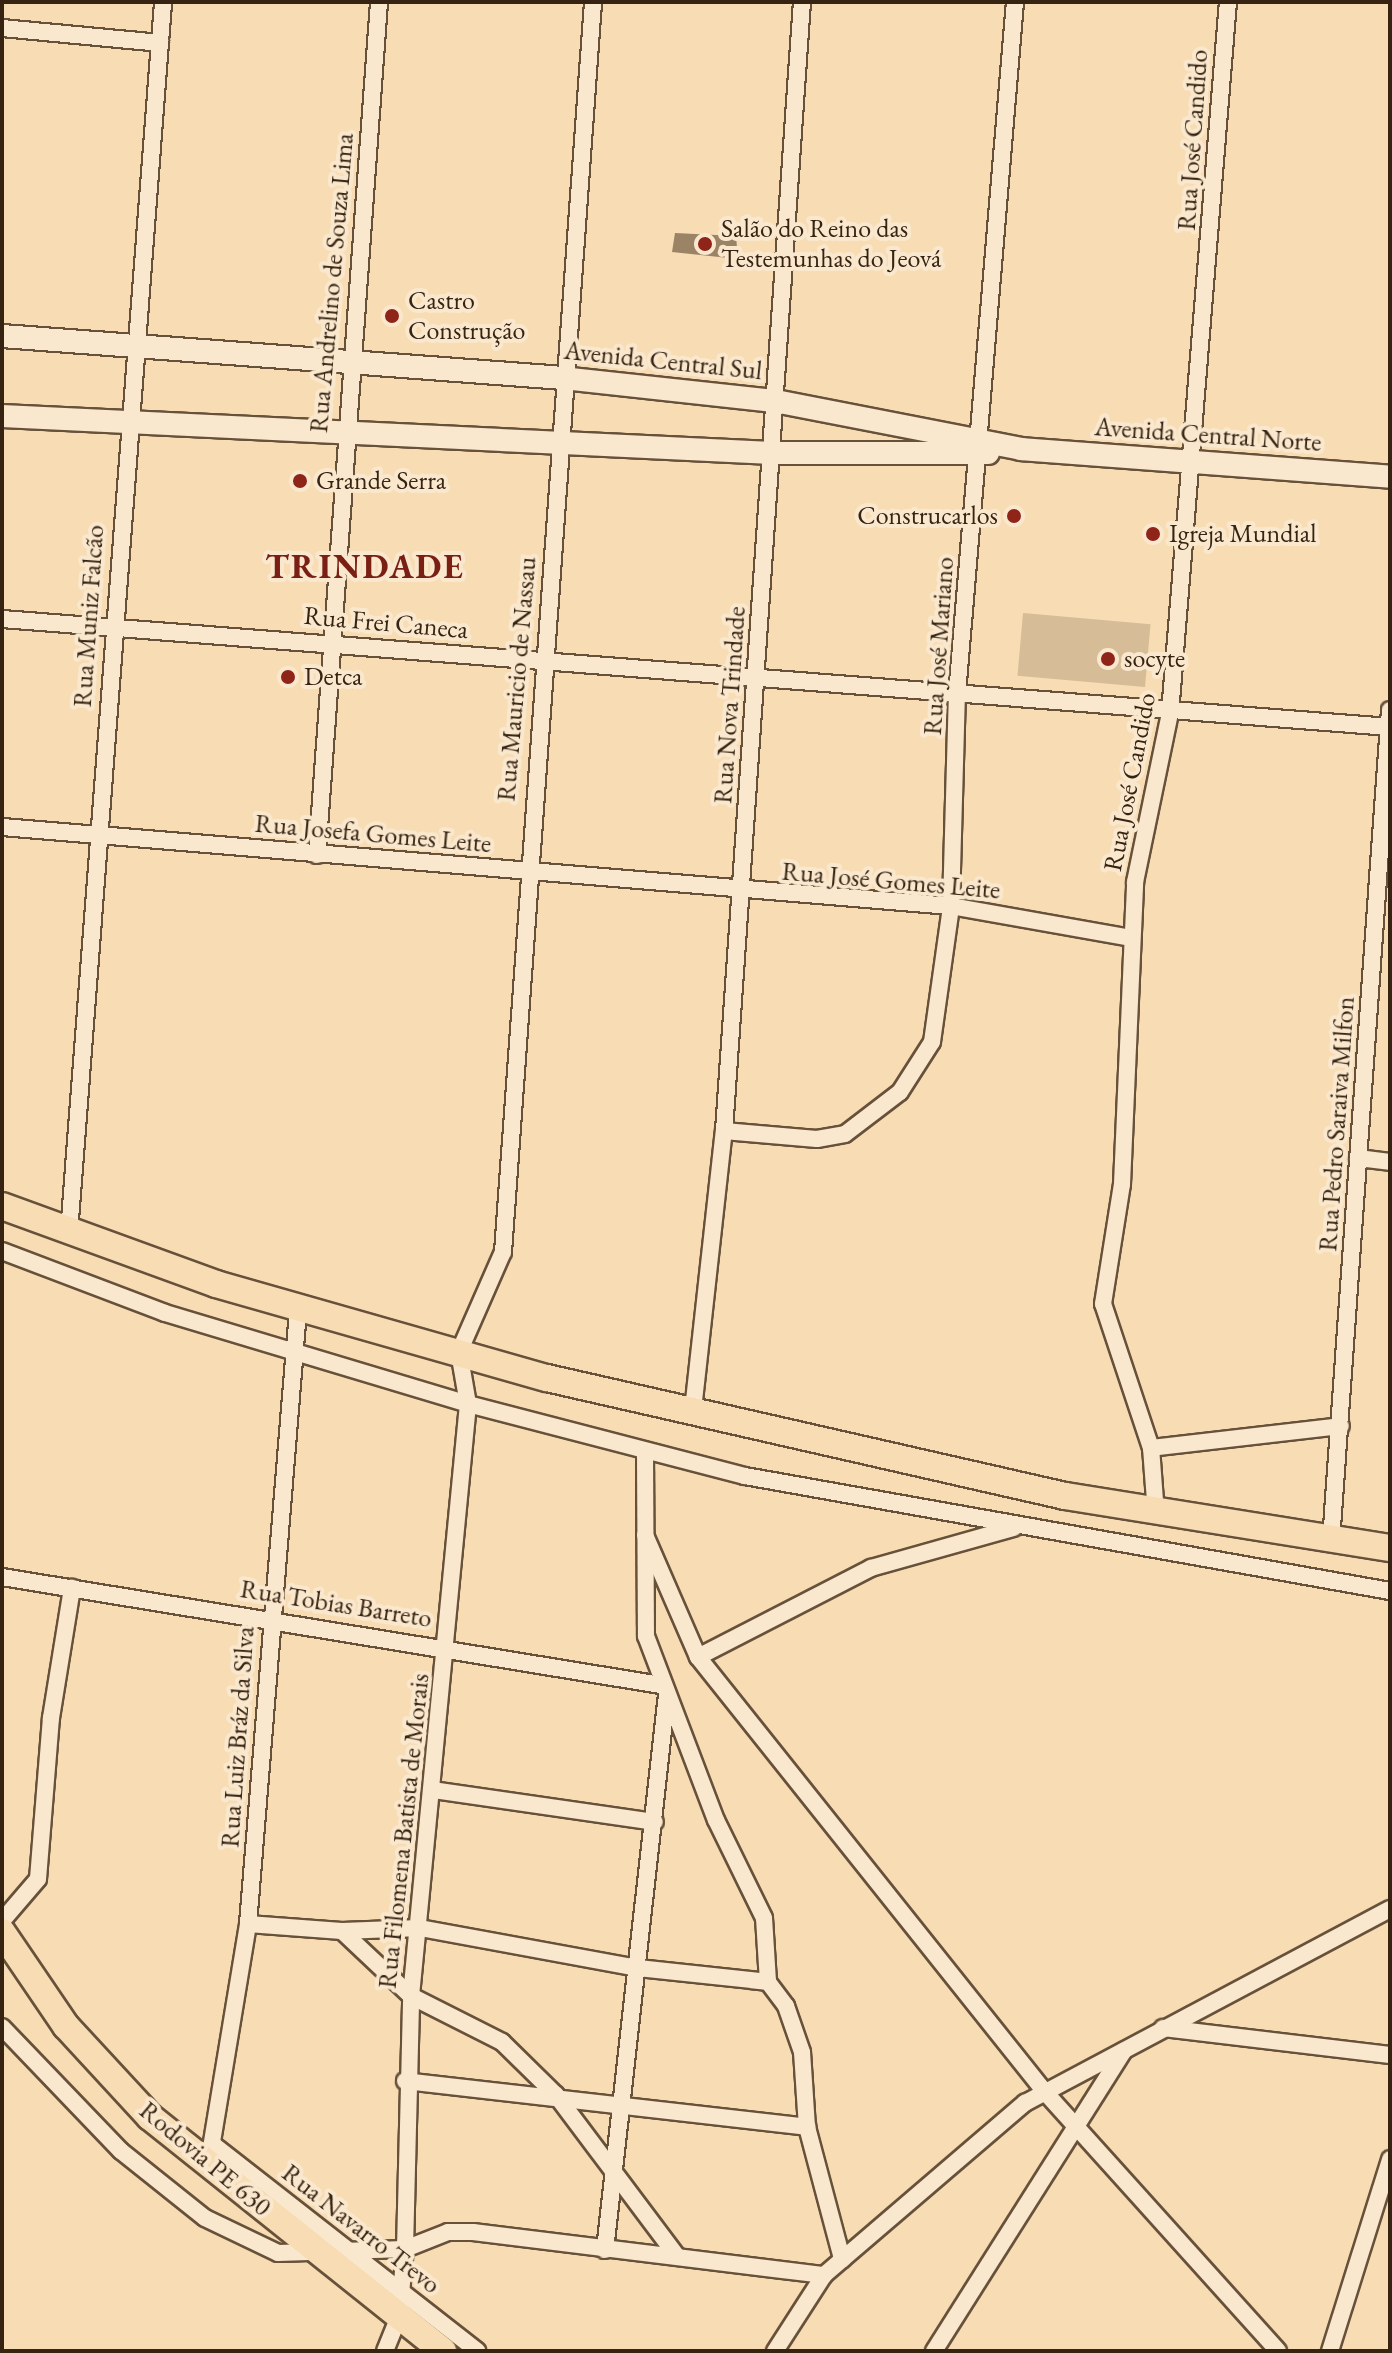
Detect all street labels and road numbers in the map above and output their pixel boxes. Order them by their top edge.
street label: Rua José Candido [1171,48,1215,232]
street label: Rua Andrelino de Souza Lima [303,132,361,434]
street label: Avenida Central Sul [562,335,764,387]
street label: Avenida Central Norte [1094,412,1322,458]
street label: Rua Muniz Falcão [67,524,111,708]
street label: Rua Mauricio de Nassau [491,556,543,802]
street label: Rua José Mariano [917,556,961,736]
street label: Rua Frei Caneca [303,600,469,646]
street label: Rua Nova Trindade [708,605,752,805]
street label: Rua José Candido [1097,690,1163,874]
street label: Rua Josefa Gomes Leite [254,808,492,860]
street label: Rua José Gomes Leite [781,856,1001,906]
street label: Rua Pedro Saraiva Milfon [1313,996,1361,1252]
street label: Rua Tobias Barreto [238,1573,434,1635]
street label: Rua Luiz Bráz da Silva [215,1625,261,1849]
street label: Rua Filomena Batista de Morais [372,1672,436,1990]
street label: Rodovia PE 630 [133,2095,277,2223]
street label: Rua Navarro Trevo [276,2158,446,2300]

